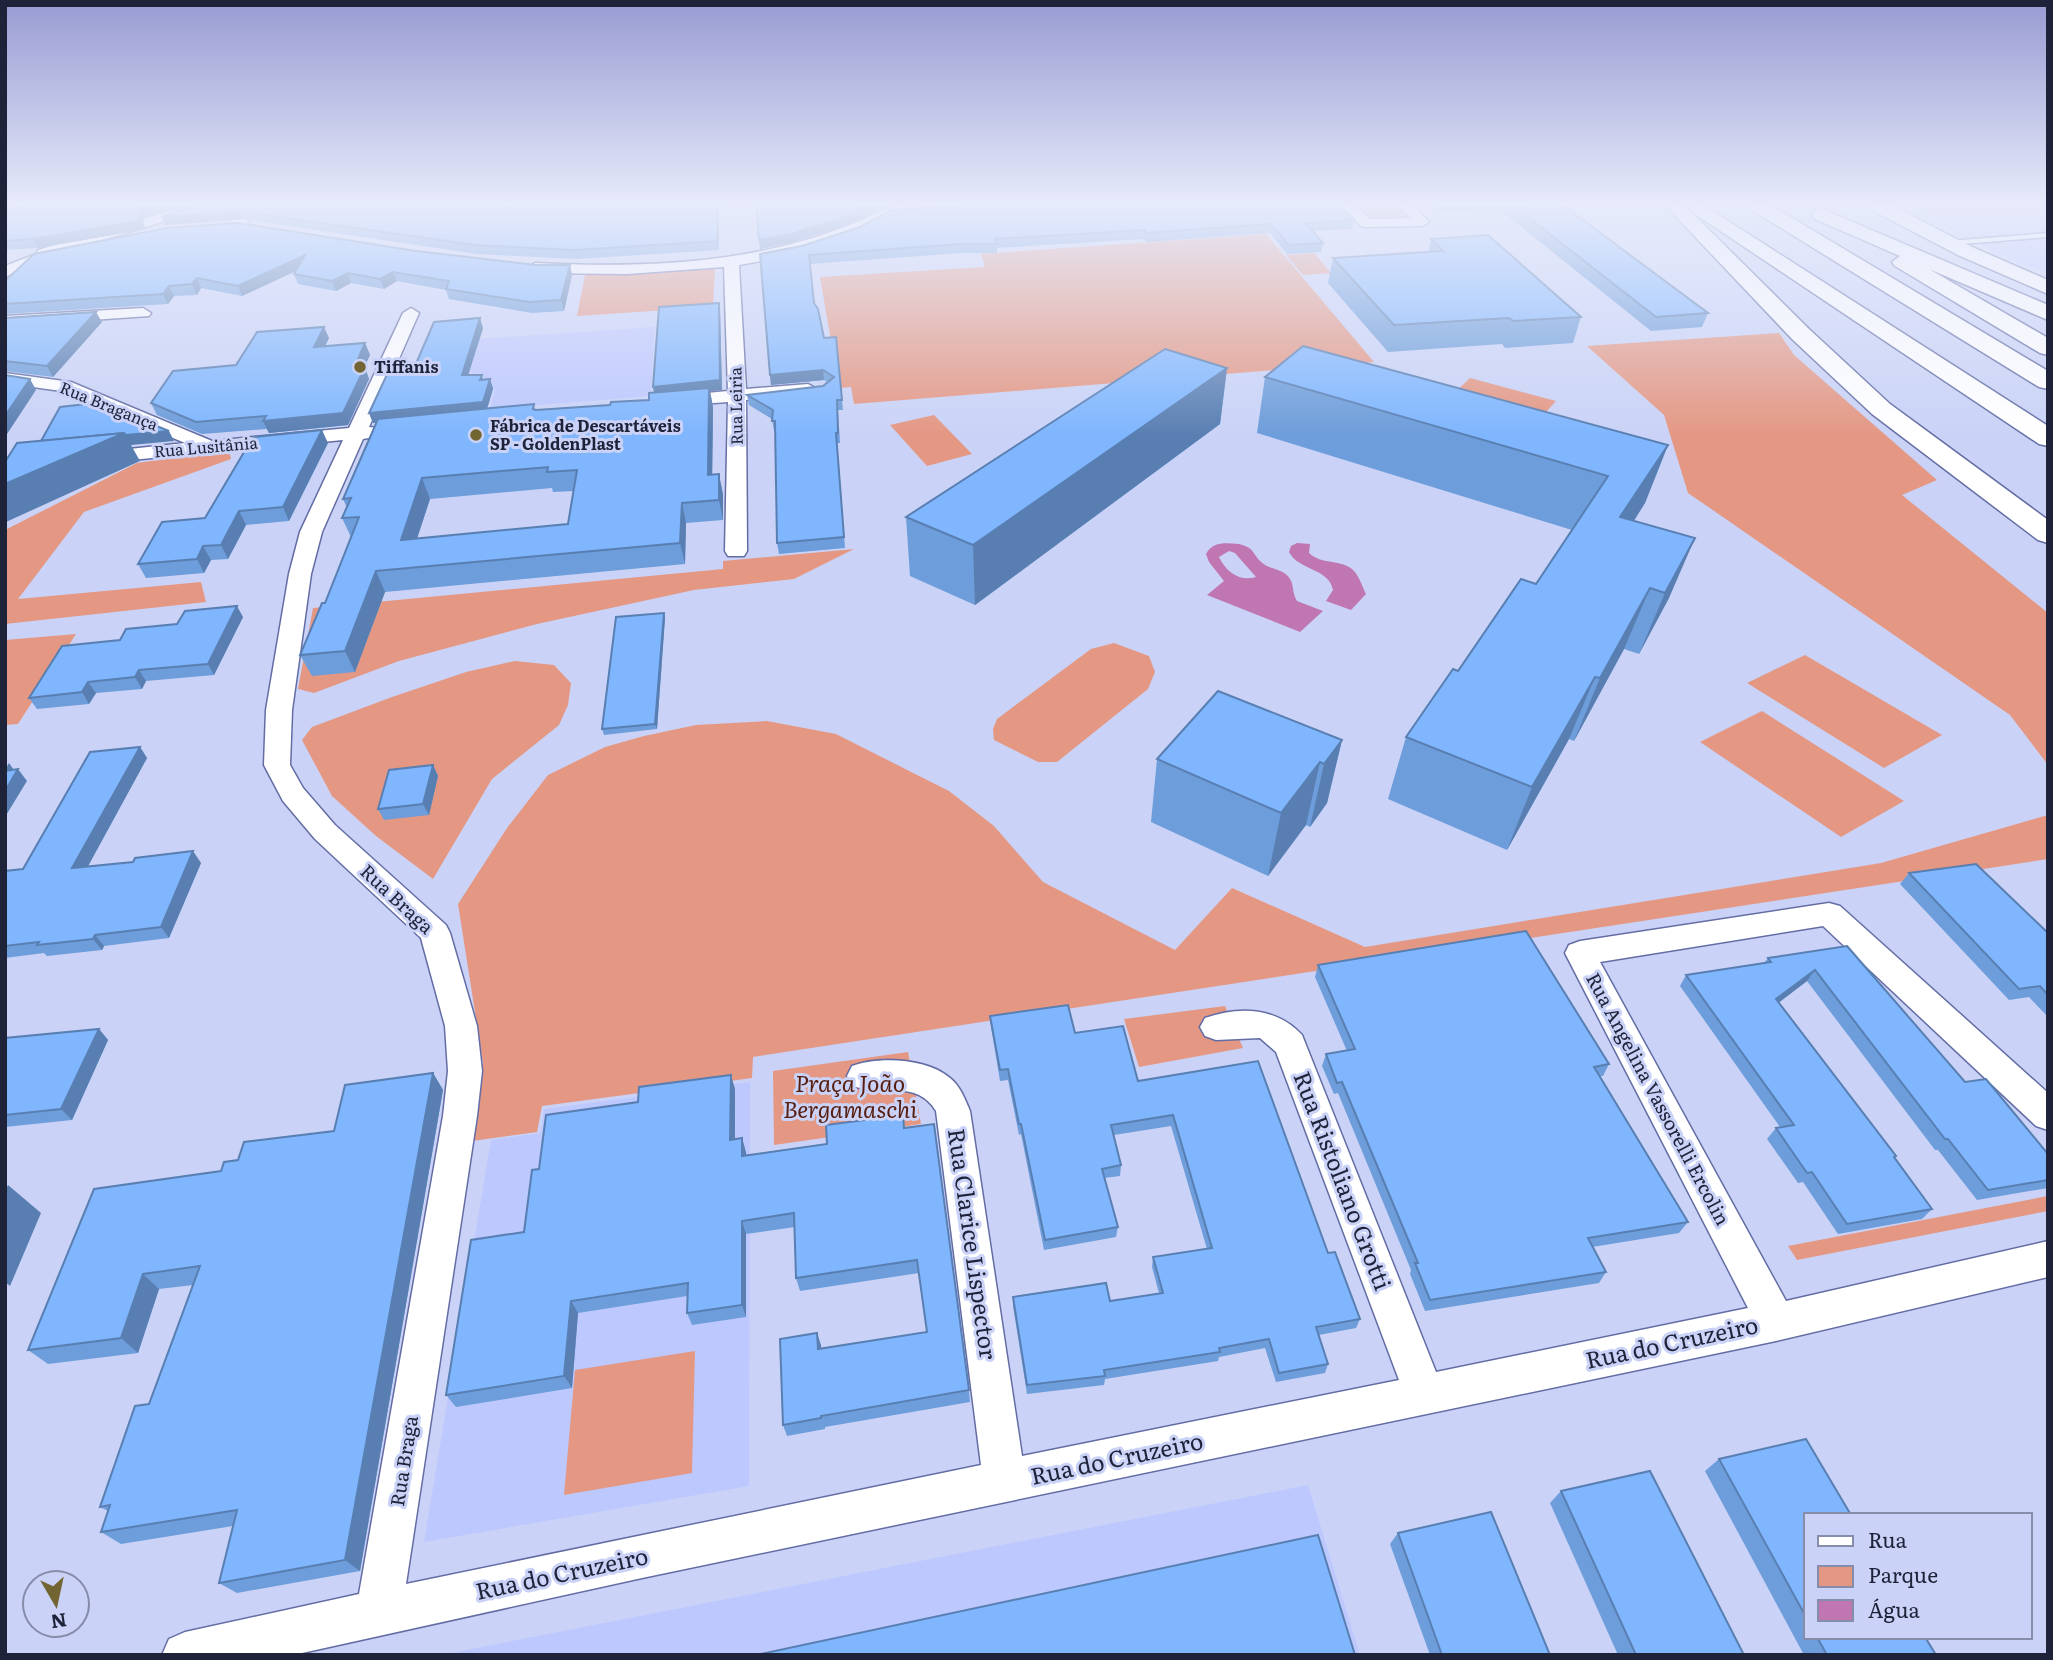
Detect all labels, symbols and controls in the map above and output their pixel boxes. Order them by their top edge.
place label: Tiffanis [374,354,438,378]
marker: Tiffanis [352,359,368,375]
street label: Rua Leiria [722,366,748,445]
street label: Rua Bragança [57,374,162,436]
place label: Fábrica de Descartáveis SP - GoldenPlast [490,413,681,455]
marker: Fábrica de Descartáveis SP - GoldenPlast [468,427,484,443]
street label: Rua Lusitânia [153,429,259,463]
street label: Rua Braga [355,857,441,940]
street label: Rua Angelina Vassorelli Ercolin [1580,967,1738,1230]
park label: Praça João Bergamaschi [783,1065,917,1125]
street label: Rua Ristoliano Grotti [1286,1066,1401,1295]
street label: Rua Clarice Lispector [941,1126,1007,1362]
street label: Rua do Cruzeiro [1582,1306,1761,1376]
street label: Rua Braga [382,1413,424,1508]
street label: Rua do Cruzeiro [1027,1422,1206,1492]
legend [1804,1513,2032,1639]
text: Rua [1868,1523,1908,1554]
street label: Rua do Cruzeiro [472,1537,651,1607]
text: Parque [1868,1558,1938,1589]
north arrow [21,1569,91,1639]
text: Água [1868,1593,1920,1624]
text: N [49,1607,69,1637]

